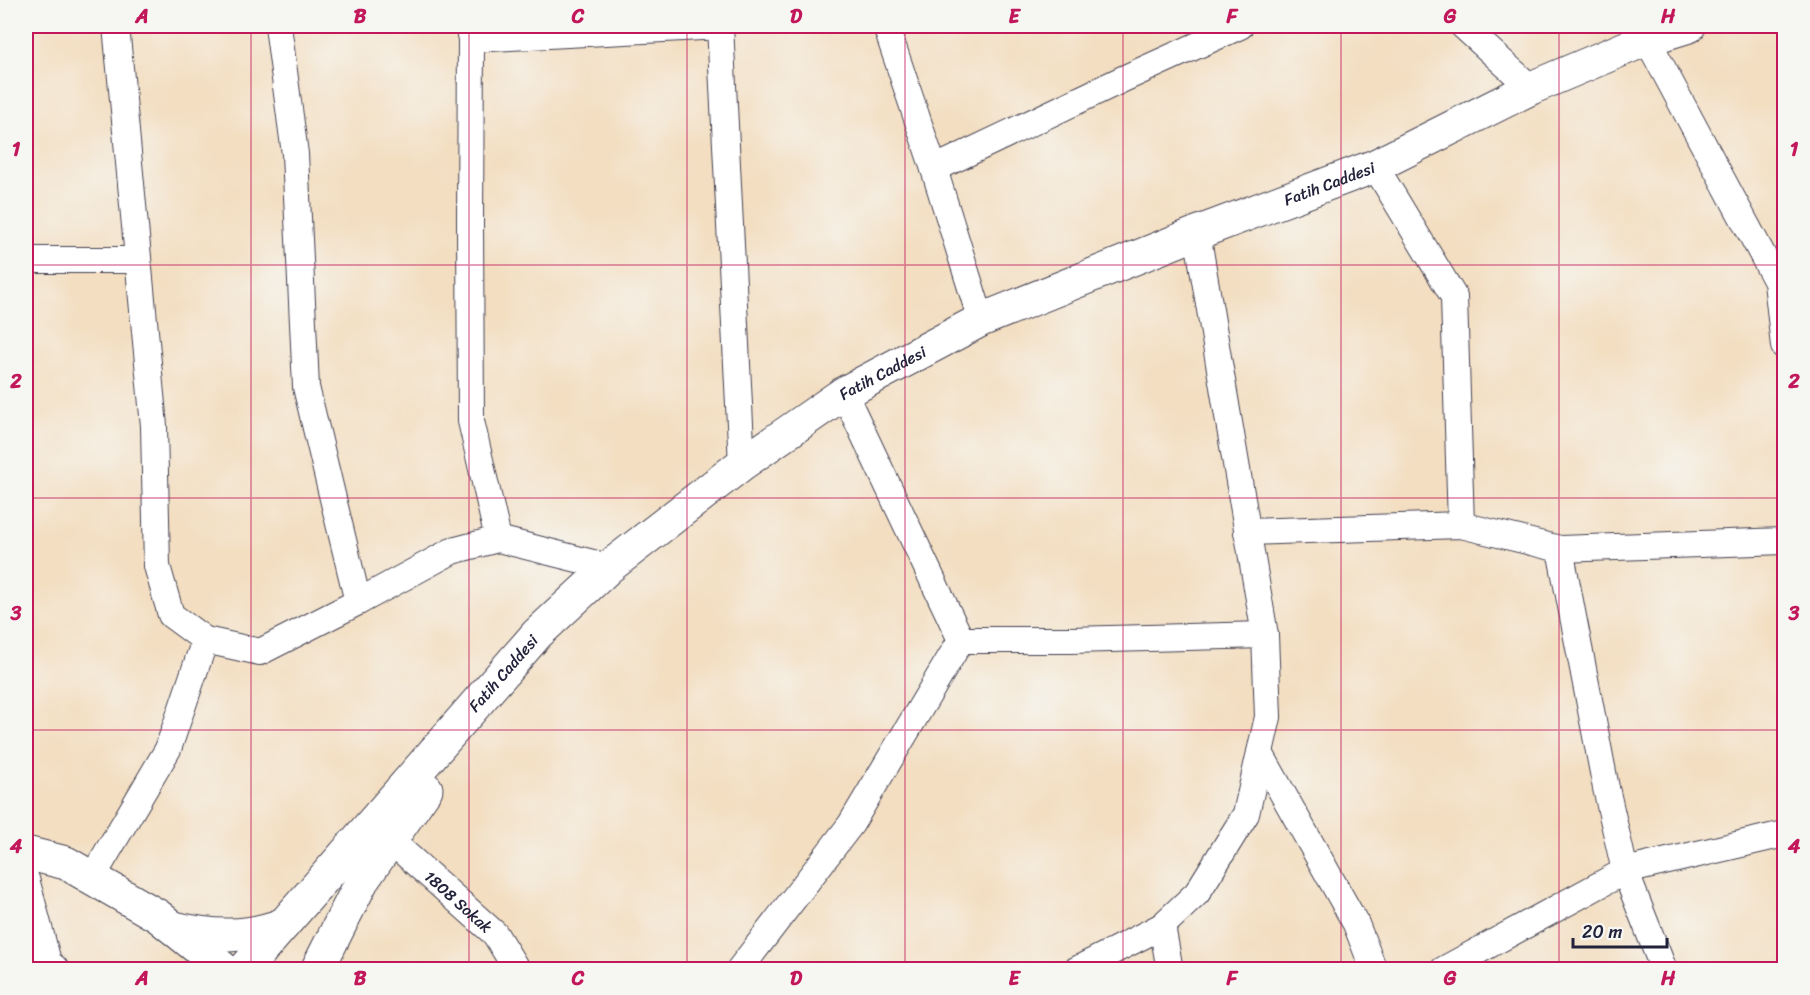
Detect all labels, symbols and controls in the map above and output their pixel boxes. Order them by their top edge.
text: A [134,0,149,34]
text: B [354,0,367,34]
text: C [571,0,585,34]
text: D [790,0,803,34]
text: E [1008,0,1021,34]
text: F [1226,0,1239,34]
text: G [1443,0,1457,34]
text: H [1660,0,1676,34]
text: 1 [12,132,21,167]
text: 1 [1790,132,1799,167]
street label: Fatih Caddesi [1279,153,1380,214]
street label: Fatih Caddesi [832,337,932,408]
text: 2 [9,364,22,399]
text: 2 [1787,364,1800,399]
text: 3 [10,596,22,631]
text: 3 [1788,596,1800,631]
street label: Fatih Caddesi [461,627,546,719]
text: 4 [9,829,23,864]
text: 4 [1787,829,1801,864]
street label: 1808 Sokak [417,863,499,941]
scale bar [1573,911,1668,949]
text: 20 m [1582,916,1622,948]
text: A [134,961,149,995]
text: B [354,961,367,995]
text: C [571,961,585,995]
text: D [790,961,803,995]
text: E [1008,961,1021,995]
text: F [1226,961,1239,995]
text: G [1443,961,1457,995]
text: H [1660,961,1676,995]

